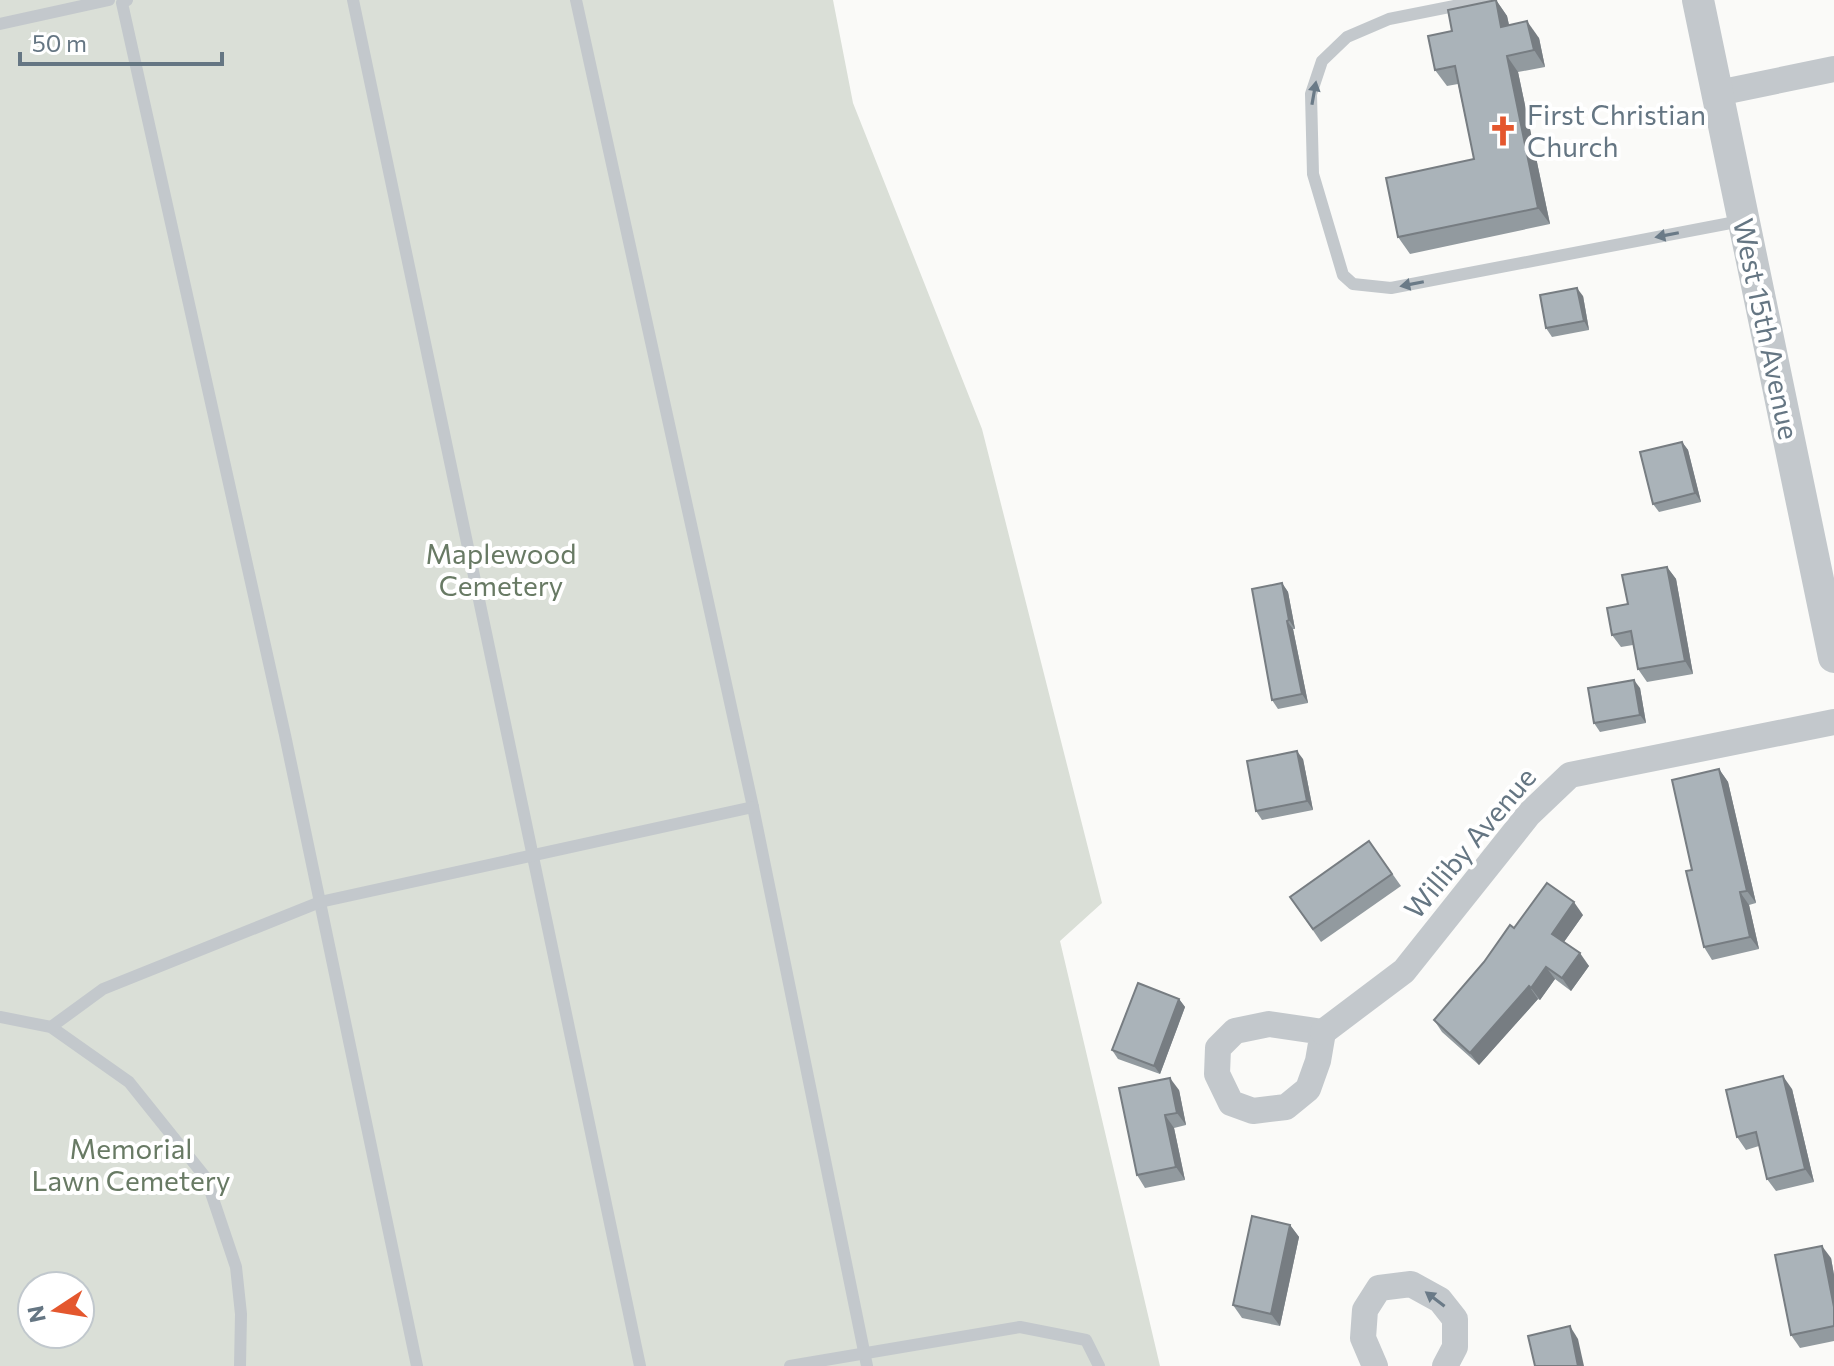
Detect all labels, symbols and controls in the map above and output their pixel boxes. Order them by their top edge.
scale bar [20,16,222,66]
text: 50 m [32,28,87,57]
one-way arrow [1308,80,1320,105]
place label: First Christian Church [1527,97,1706,163]
church icon: First Christian Church [1486,114,1520,148]
street label: West 15th Avenue [1727,215,1807,442]
one-way arrow [1655,230,1680,242]
one-way arrow [1399,279,1424,291]
park label: Maplewood Cemetery [426,536,576,602]
street label: Williby Avenue [1396,760,1542,925]
park label: Memorial Lawn Cemetery [32,1131,230,1197]
north arrow [16,1270,96,1350]
one-way arrow [1425,1292,1445,1308]
text: N [21,1303,51,1325]

